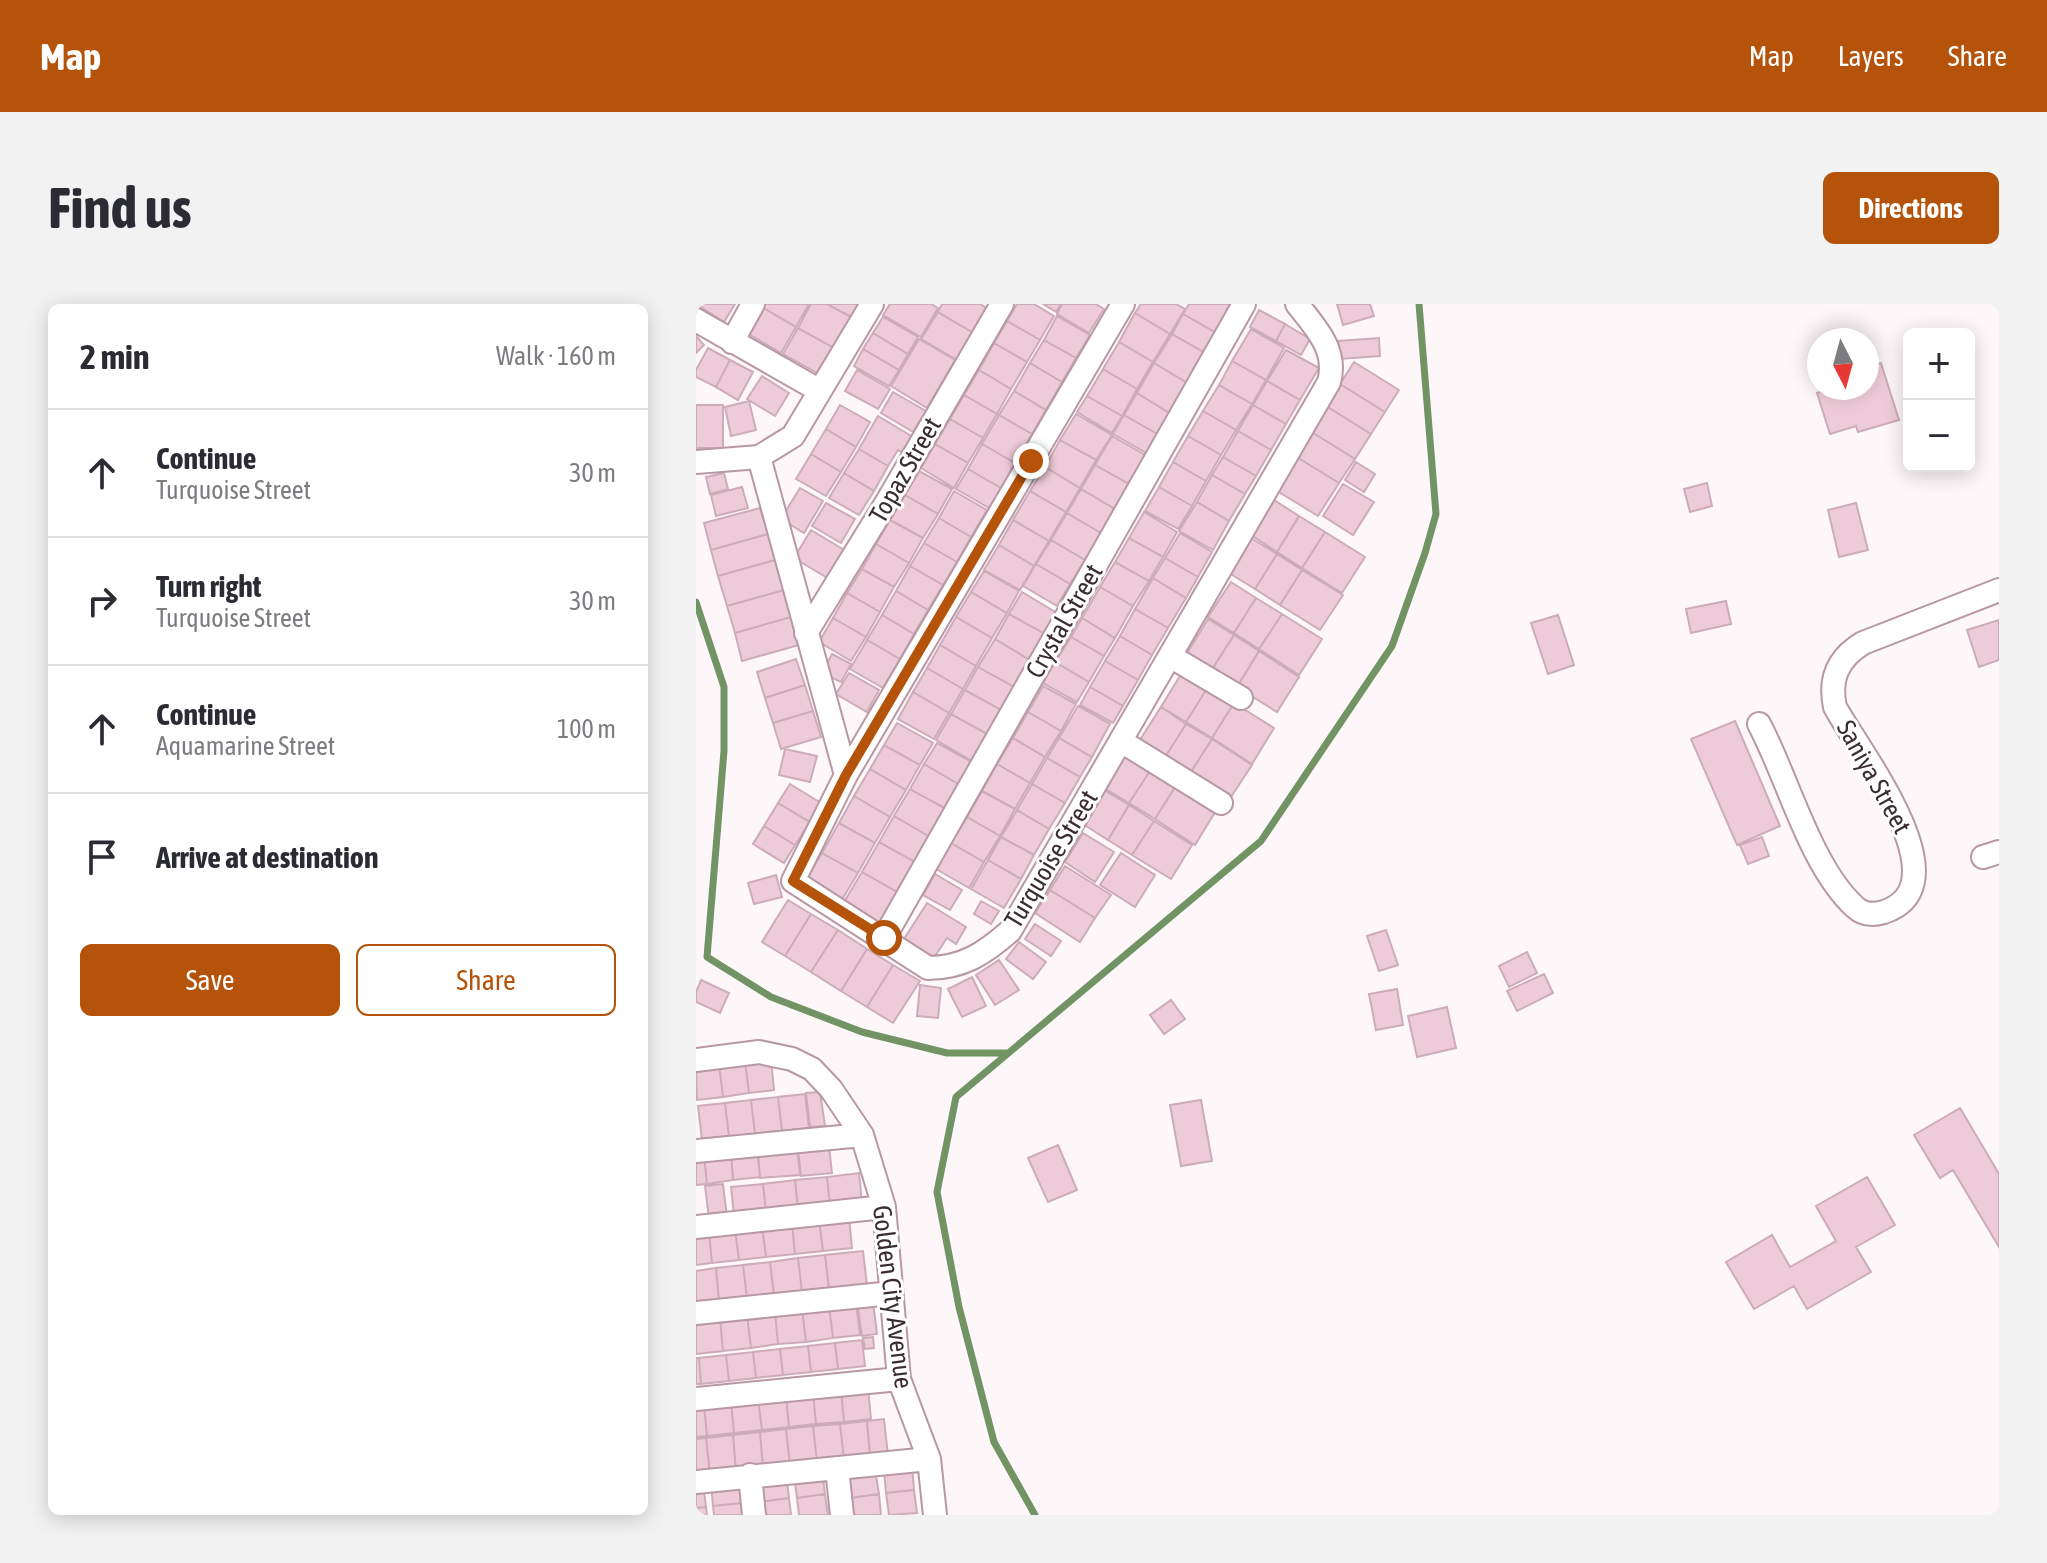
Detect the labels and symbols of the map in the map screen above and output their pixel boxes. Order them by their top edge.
north arrow [1807,328,1879,400]
street label: Topaz Street [863,412,947,528]
route end [1013,443,1049,479]
street label: Crystal Street [1019,559,1109,683]
street label: Saniya Street [1831,715,1917,839]
street label: Turquoise Street [998,785,1104,933]
route start [866,920,902,956]
street label: Golden City Avenue [867,1204,919,1390]

